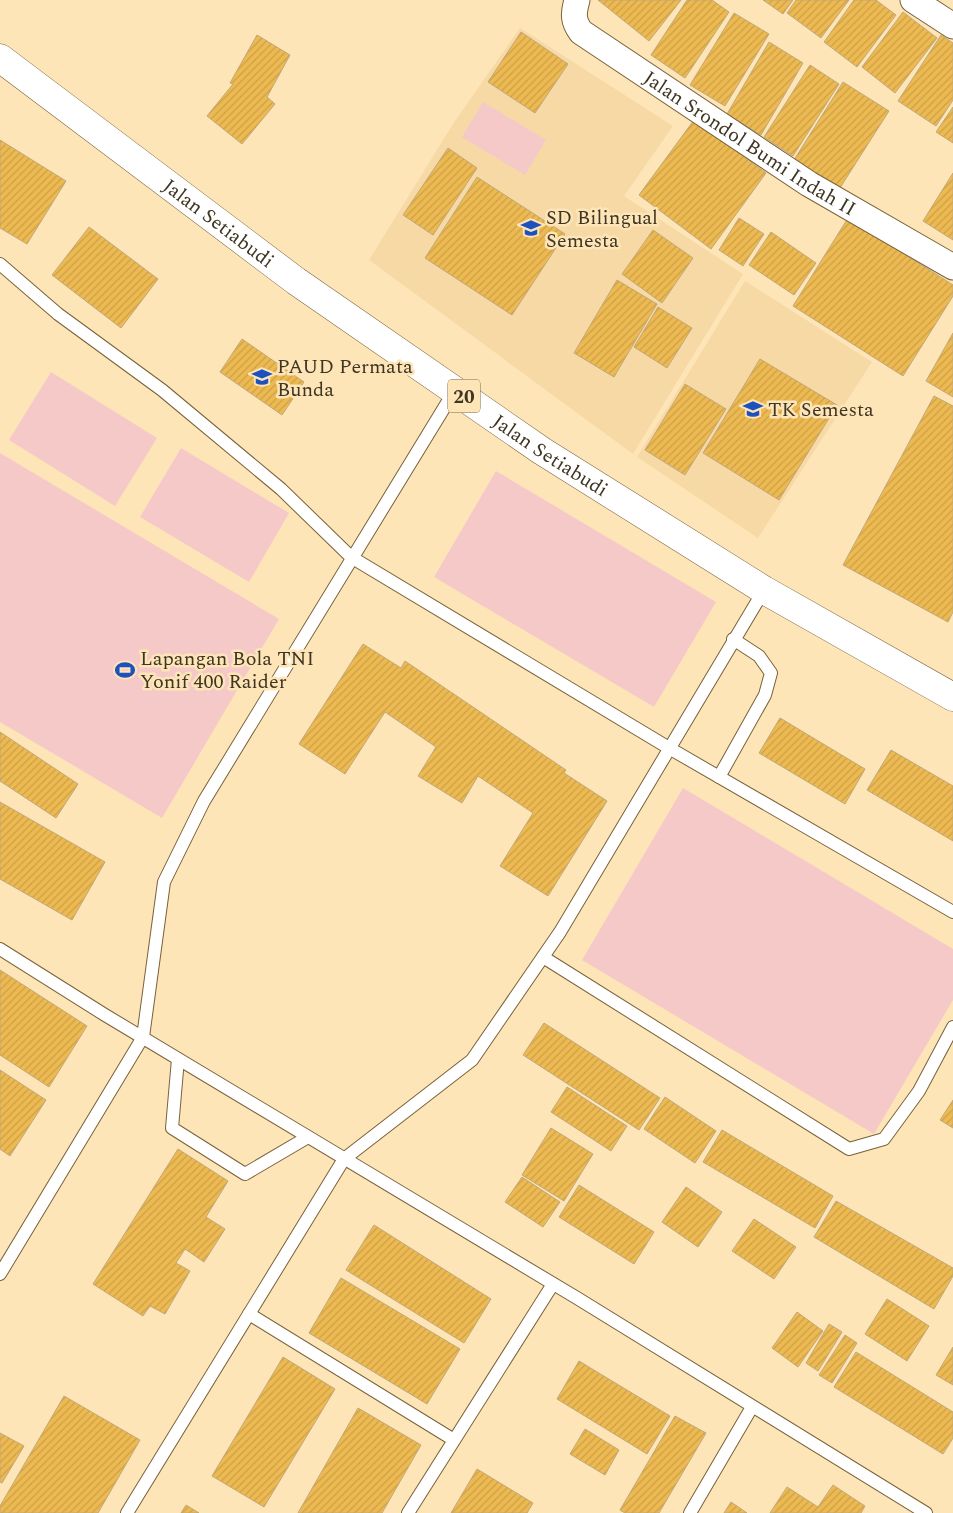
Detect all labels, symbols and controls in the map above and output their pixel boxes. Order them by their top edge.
street label: Jalan Srondol Bumi Indah II [637,64,861,224]
street label: Jalan Setiabudi [156,172,280,276]
place label: SD Bilingual Semesta [546,203,658,256]
school or university icon: SD Bilingual Semesta [520,217,542,239]
place label: PAUD Permata Bunda [277,352,413,405]
school or university icon: PAUD Permata Bunda [251,366,273,388]
road number: 20 [448,380,480,412]
place label: TK Semesta [768,395,874,425]
school or university icon: TK Semesta [742,398,764,420]
street label: Jalan Setiabudi [486,407,614,505]
place label: Lapangan Bola TNI Yonif 400 Raider [140,644,314,697]
sports icon: Lapangan Bola TNI Yonif 400 Raider [114,659,136,681]

